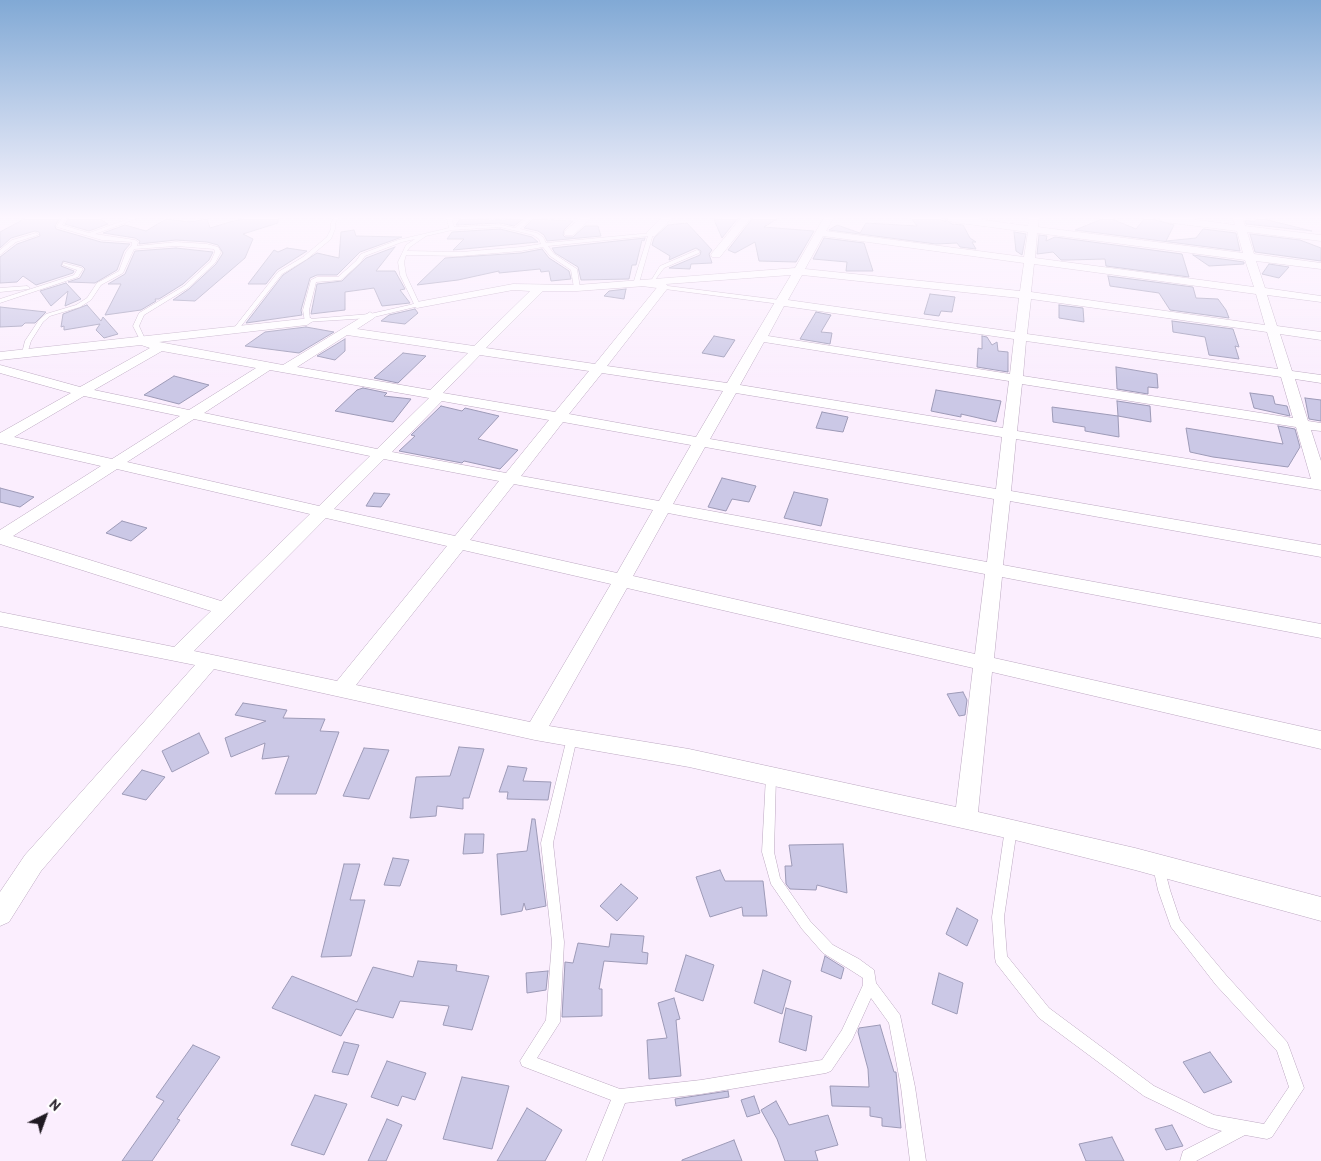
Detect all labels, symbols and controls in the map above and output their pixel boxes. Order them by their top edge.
north arrow [20,1091,70,1141]
text: N [46,1095,64,1115]

